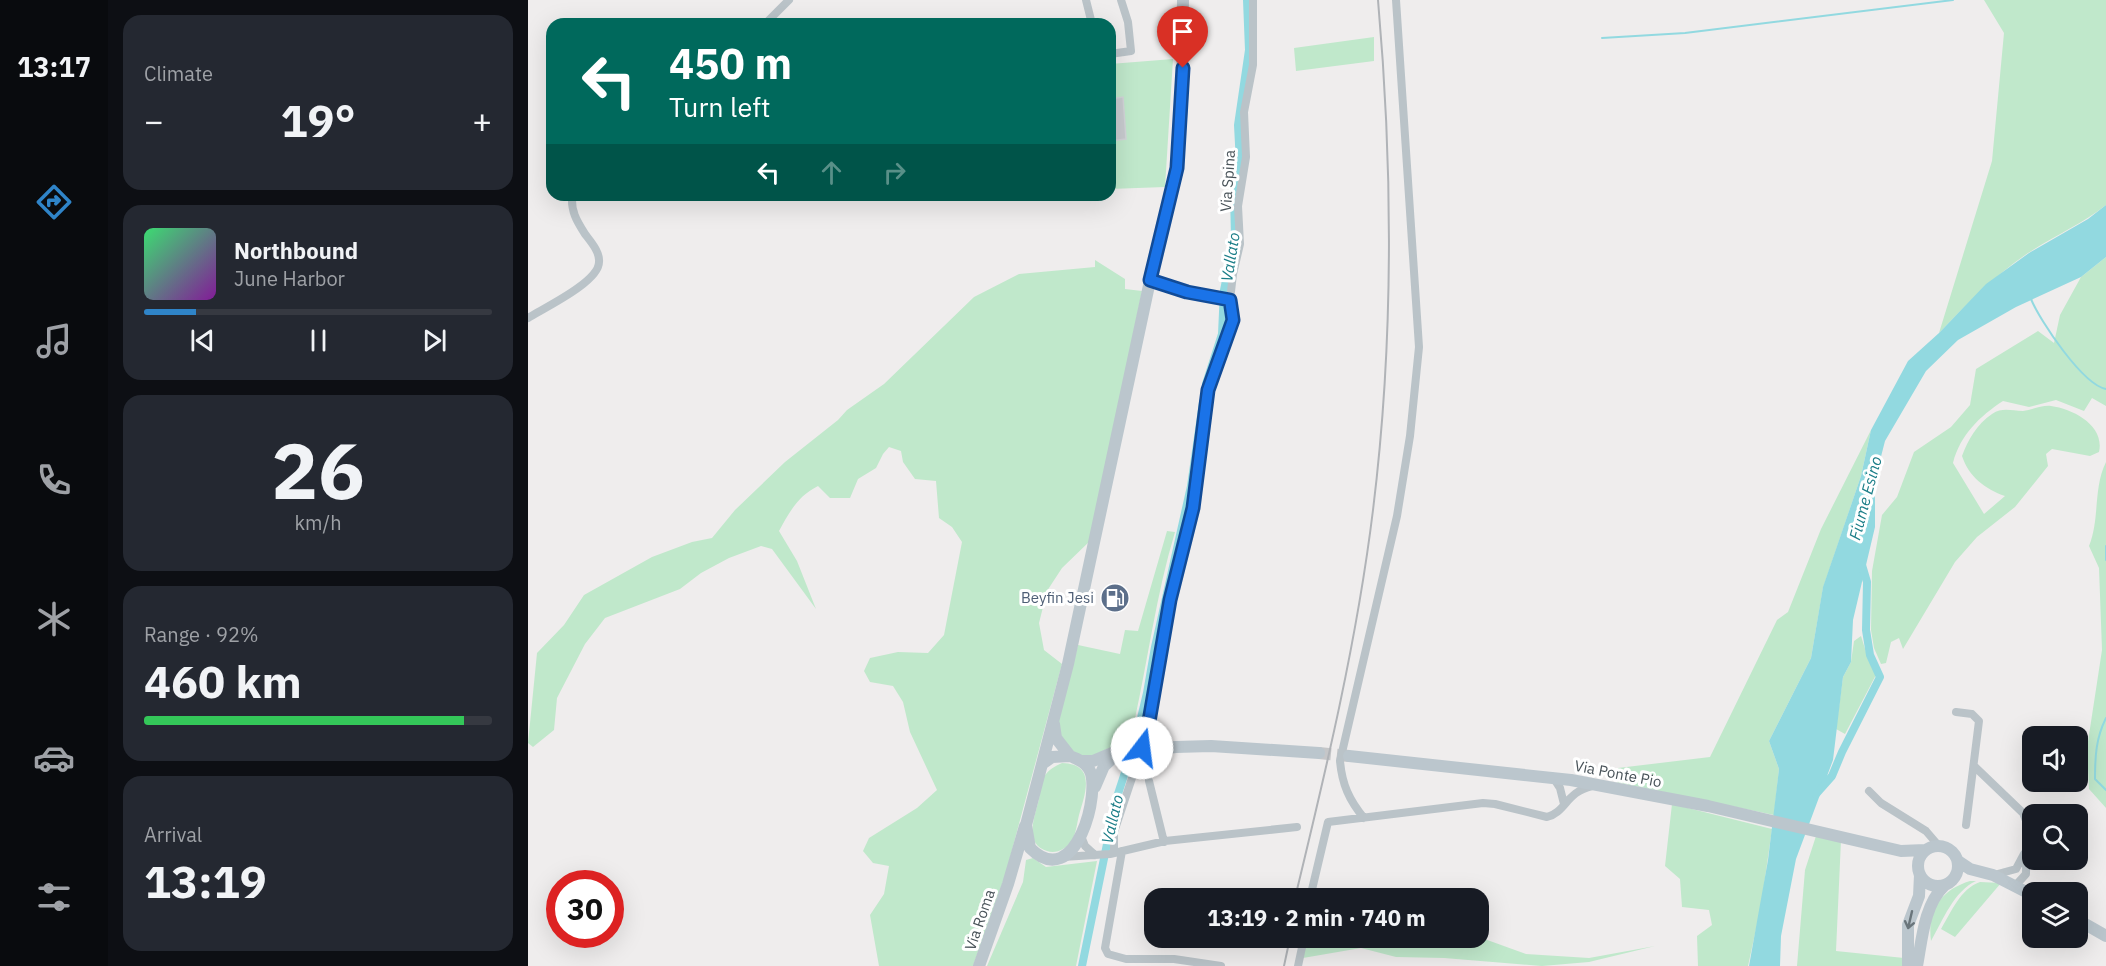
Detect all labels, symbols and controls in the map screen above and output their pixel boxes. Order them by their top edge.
pin [1157,6,1208,68]
icon: arrive [1166,15,1199,48]
text: 450 m [669,36,792,91]
icon: left [570,42,648,120]
text: 13:17 [17,49,91,84]
text: Climate [144,60,213,87]
text: Turn left [669,89,770,124]
text: 19° [280,91,356,149]
text: − [144,99,164,142]
text: + [472,99,492,142]
street label: Via Spina [1216,149,1239,213]
icon: left [752,156,785,189]
icon: ahead [815,156,848,189]
icon: right [878,156,911,189]
icon: directions [33,181,75,223]
water label: Vallato [1216,231,1244,283]
text: Northbound [234,236,358,265]
text: June Harbor [234,265,345,292]
icon: music [33,320,75,362]
icon: previous [186,324,219,357]
icon: pause [302,324,335,357]
icon: next [418,324,451,357]
text: 26 [271,419,365,520]
water label: Fiume Esino [1844,454,1886,542]
icon: phone [33,459,75,501]
text: km/h [294,509,342,536]
fuel station icon: Beyfin Jesi [1099,582,1131,614]
place label: Beyfin Jesi [1021,588,1094,607]
icon: climate [33,598,75,640]
text: Range · 92% [144,621,259,648]
text: 460 km [144,652,302,710]
position arrow [1110,716,1174,780]
map controls [2022,726,2088,948]
button: sound [2022,726,2088,792]
icon: car [33,737,75,779]
street label: Via Ponte Pio [1573,756,1663,791]
water label: Vallato [1097,792,1127,846]
button: search [2022,804,2088,870]
text: Arrival [144,821,202,848]
text: 13:19 [144,852,267,910]
speed limit sign: 30 [546,870,624,948]
icon: filters [33,876,75,918]
button: layers [2022,882,2088,948]
street label: Via Roma [960,887,999,953]
text: 13:19 · 2 min · 740 m [1207,903,1426,932]
one-way arrow [1904,910,1915,929]

